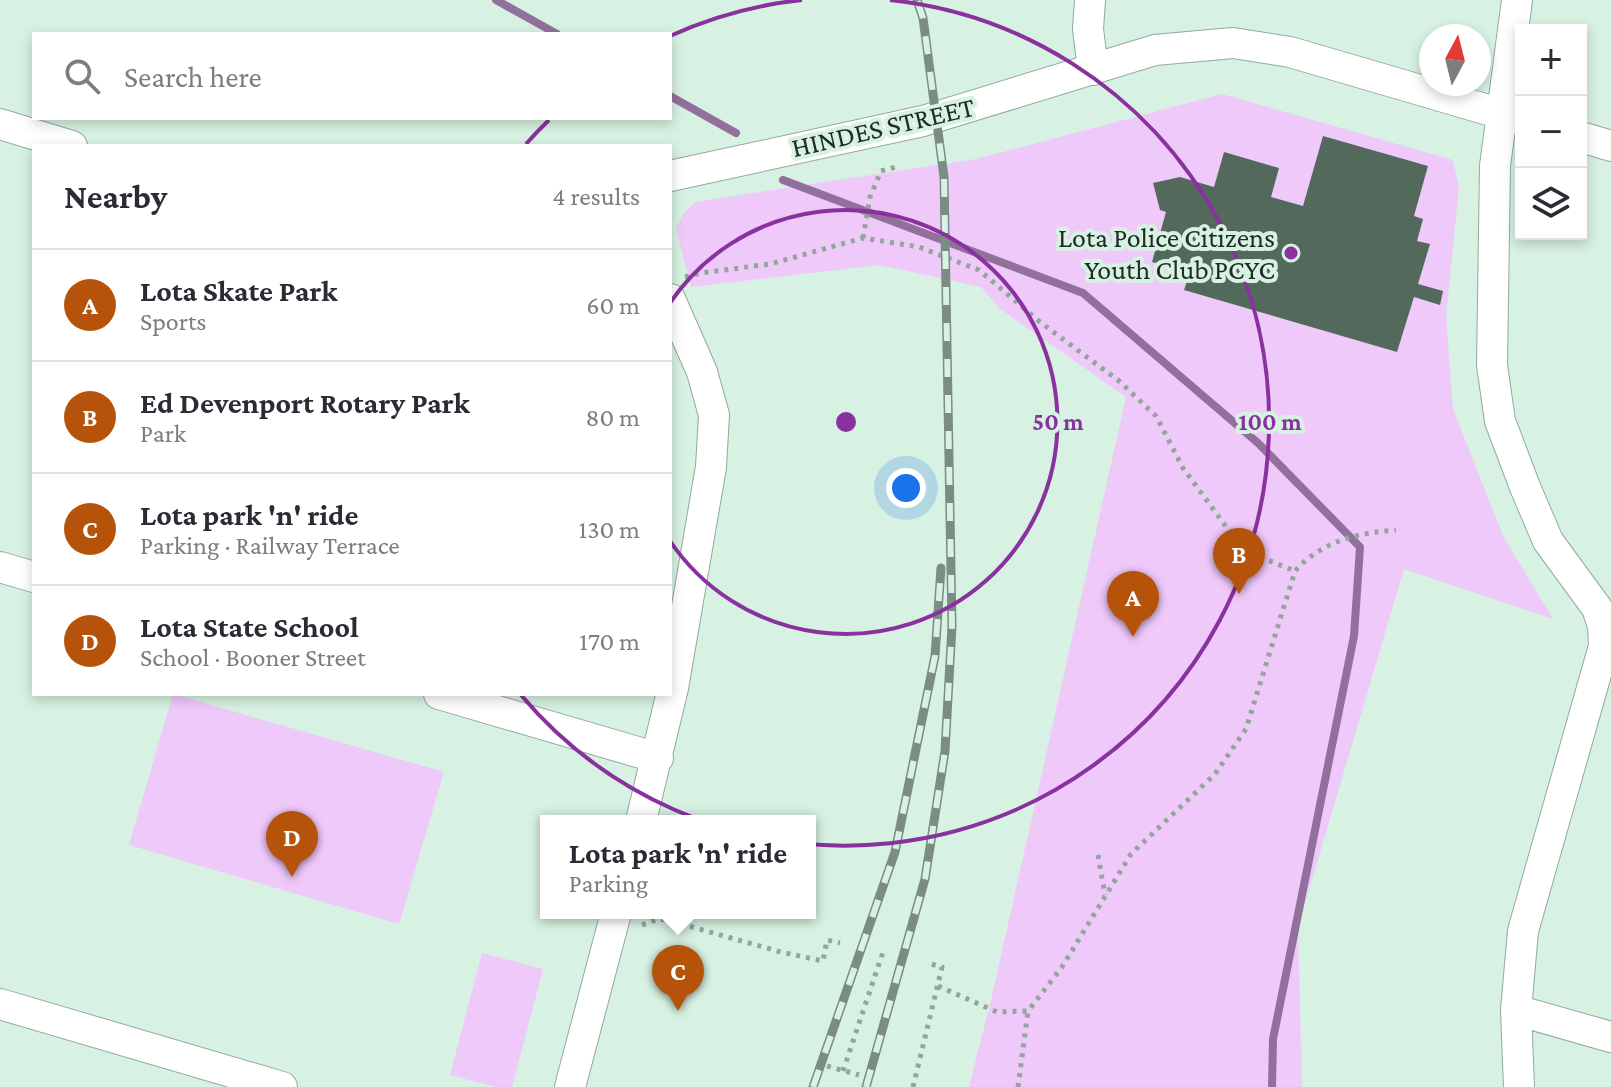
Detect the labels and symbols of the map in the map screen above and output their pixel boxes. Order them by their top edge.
north arrow [1419,24,1491,96]
street label: HINDES STREET [789,91,977,163]
place label: Lota Police Citizens Youth Club PCYC [1058,222,1275,285]
marker: Lota Police Citizens Youth Club PCYC [1282,244,1300,262]
centre of rings [832,408,860,436]
text: 50 m [1032,408,1084,435]
text: 100 m [1238,408,1302,435]
your location [886,468,926,508]
pin: B [1213,528,1265,594]
pin: A [1107,571,1159,637]
pin: D [266,811,318,877]
pin: C [652,945,704,1011]

